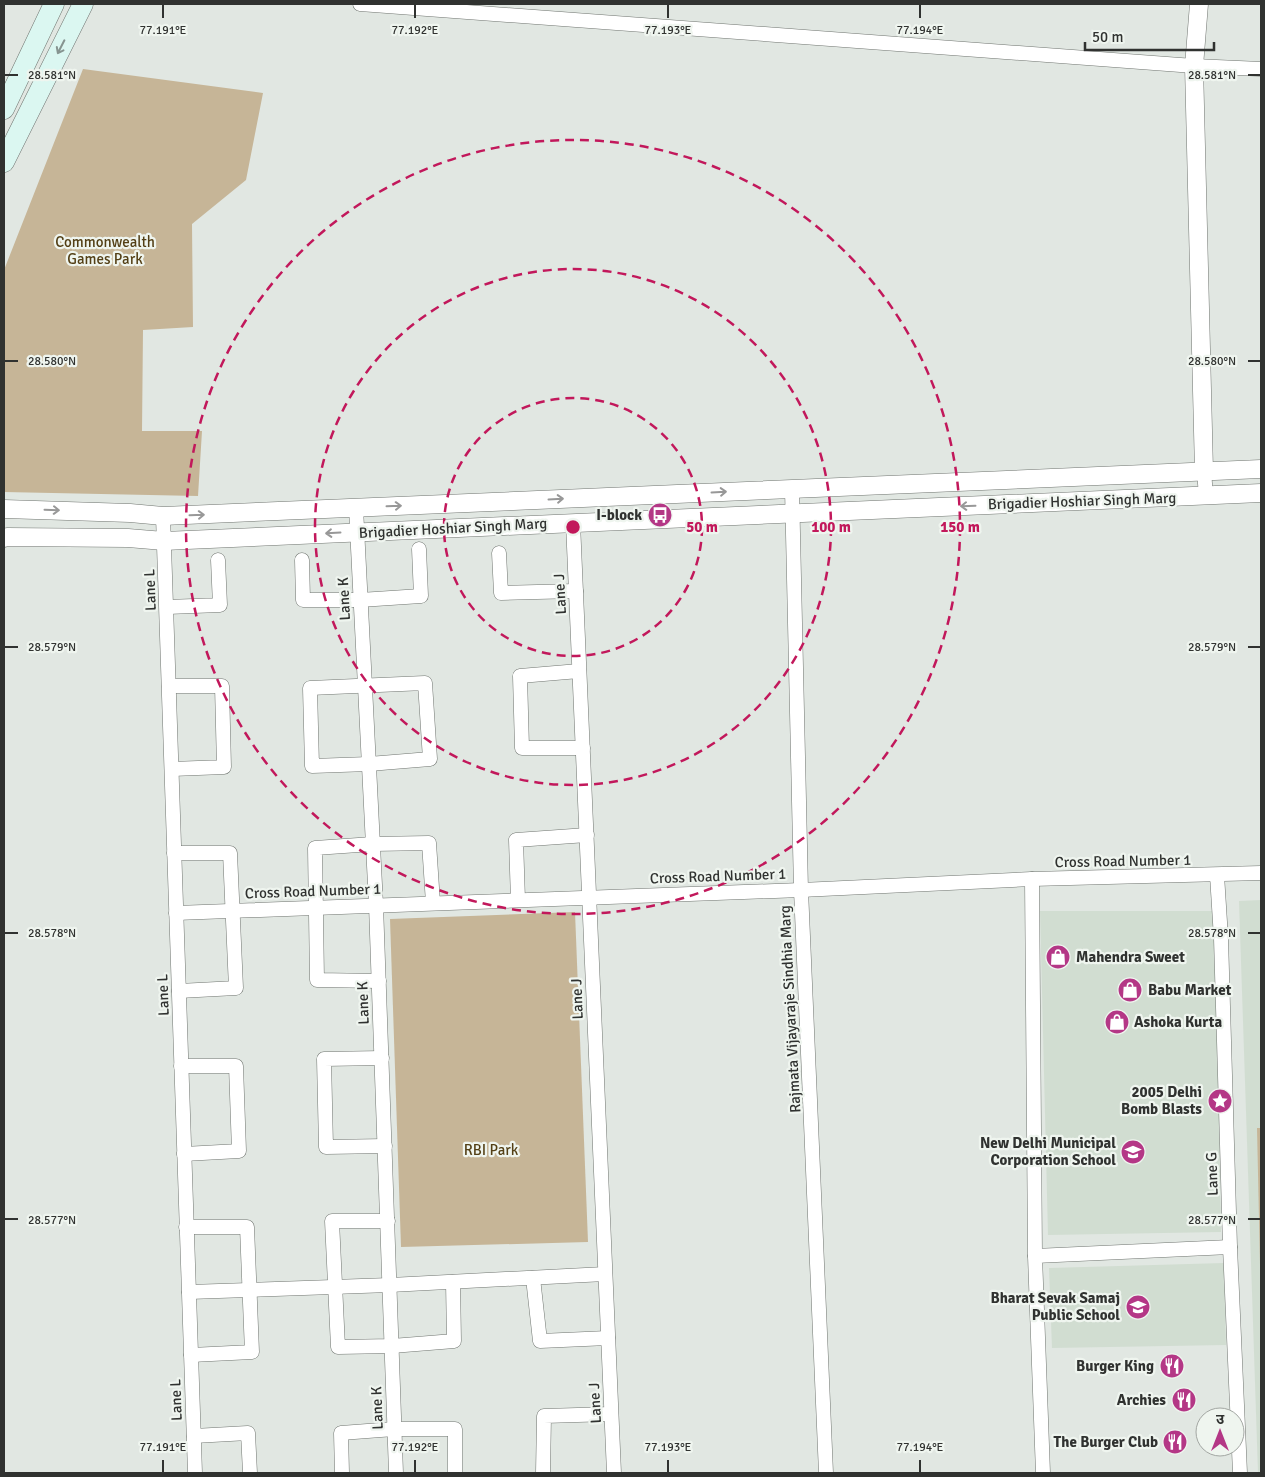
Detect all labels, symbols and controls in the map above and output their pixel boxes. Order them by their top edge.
scale bar [1085,20,1214,52]
text: 77.191°E [140,23,187,38]
text: 77.192°E [392,23,439,38]
text: 77.193°E [645,23,692,38]
text: 77.194°E [897,23,944,38]
text: 50 m [1092,28,1123,46]
one-way arrow [56,40,66,55]
text: 28.581°N [28,68,76,83]
text: 28.581°N [1188,68,1236,83]
park label: Commonwealth Games Park [55,233,155,268]
text: 28.580°N [28,354,76,369]
text: 28.580°N [1188,354,1236,369]
one-way arrow [710,488,726,497]
street label: Brigadier Hoshiar Singh Marg [987,489,1177,513]
one-way arrow [548,494,564,504]
one-way arrow [960,501,976,510]
one-way arrow [386,502,402,511]
bus stop icon: I-block [647,502,673,528]
one-way arrow [44,506,60,515]
place label: I-block [596,506,642,524]
one-way arrow [188,510,204,520]
street label: Brigadier Hoshiar Singh Marg [358,514,548,542]
centre of rings [564,518,582,536]
text: 50 m [686,518,718,536]
text: 100 m [811,518,851,536]
text: 150 m [940,518,980,536]
one-way arrow [326,529,342,538]
street label: Lane L [140,568,160,611]
street label: Lane J [550,573,570,615]
street label: Lane K [334,577,354,621]
text: 28.579°N [28,640,76,655]
text: 28.579°N [1188,640,1236,655]
street label: Cross Road Number 1 [1055,851,1191,871]
street label: Cross Road Number 1 [649,865,787,887]
street label: Cross Road Number 1 [244,880,382,902]
street label: Rajmata Vijayaraje Sindhia Marg [776,905,804,1113]
text: 28.578°N [28,926,76,941]
text: 28.578°N [1188,926,1236,941]
shop icon: Mahendra Sweet [1045,944,1071,970]
place label: Mahendra Sweet [1076,948,1185,966]
street label: Lane L [153,973,173,1016]
shop icon: Babu Market [1117,977,1143,1003]
street label: Lane J [567,978,587,1020]
street label: Lane K [353,981,373,1025]
place label: Babu Market [1148,981,1232,999]
shop icon: Ashoka Kurta [1104,1009,1130,1035]
place label: Ashoka Kurta [1134,1013,1222,1031]
place label: 2005 Delhi Bomb Blasts [1121,1083,1202,1118]
place icon: 2005 Delhi Bomb Blasts [1207,1088,1233,1114]
place label: New Delhi Municipal Corporation School [980,1134,1116,1169]
school or university icon: New Delhi Municipal Corporation School [1120,1139,1146,1165]
park label: RBI Park [464,1141,519,1159]
street label: Lane G [1202,1152,1222,1196]
text: 28.577°N [28,1213,76,1228]
text: 28.577°N [1188,1213,1236,1228]
place label: Bharat Sevak Samaj Public School [990,1289,1120,1324]
school or university icon: Bharat Sevak Samaj Public School [1125,1294,1151,1320]
restaurant icon: Burger King [1159,1353,1185,1379]
place label: Burger King [1076,1357,1154,1375]
street label: Lane L [166,1378,186,1421]
street label: Lane J [585,1382,605,1424]
street label: Lane K [367,1386,387,1430]
restaurant icon: Archies [1171,1387,1197,1413]
place label: Archies [1117,1391,1166,1409]
north arrow [1195,1407,1245,1457]
text: उ [1216,1411,1225,1428]
restaurant icon: The Burger Club [1162,1429,1188,1455]
place label: The Burger Club [1054,1433,1158,1451]
text: 77.191°E [140,1440,187,1455]
text: 77.192°E [392,1440,439,1455]
text: 77.193°E [645,1440,692,1455]
text: 77.194°E [897,1440,944,1455]

